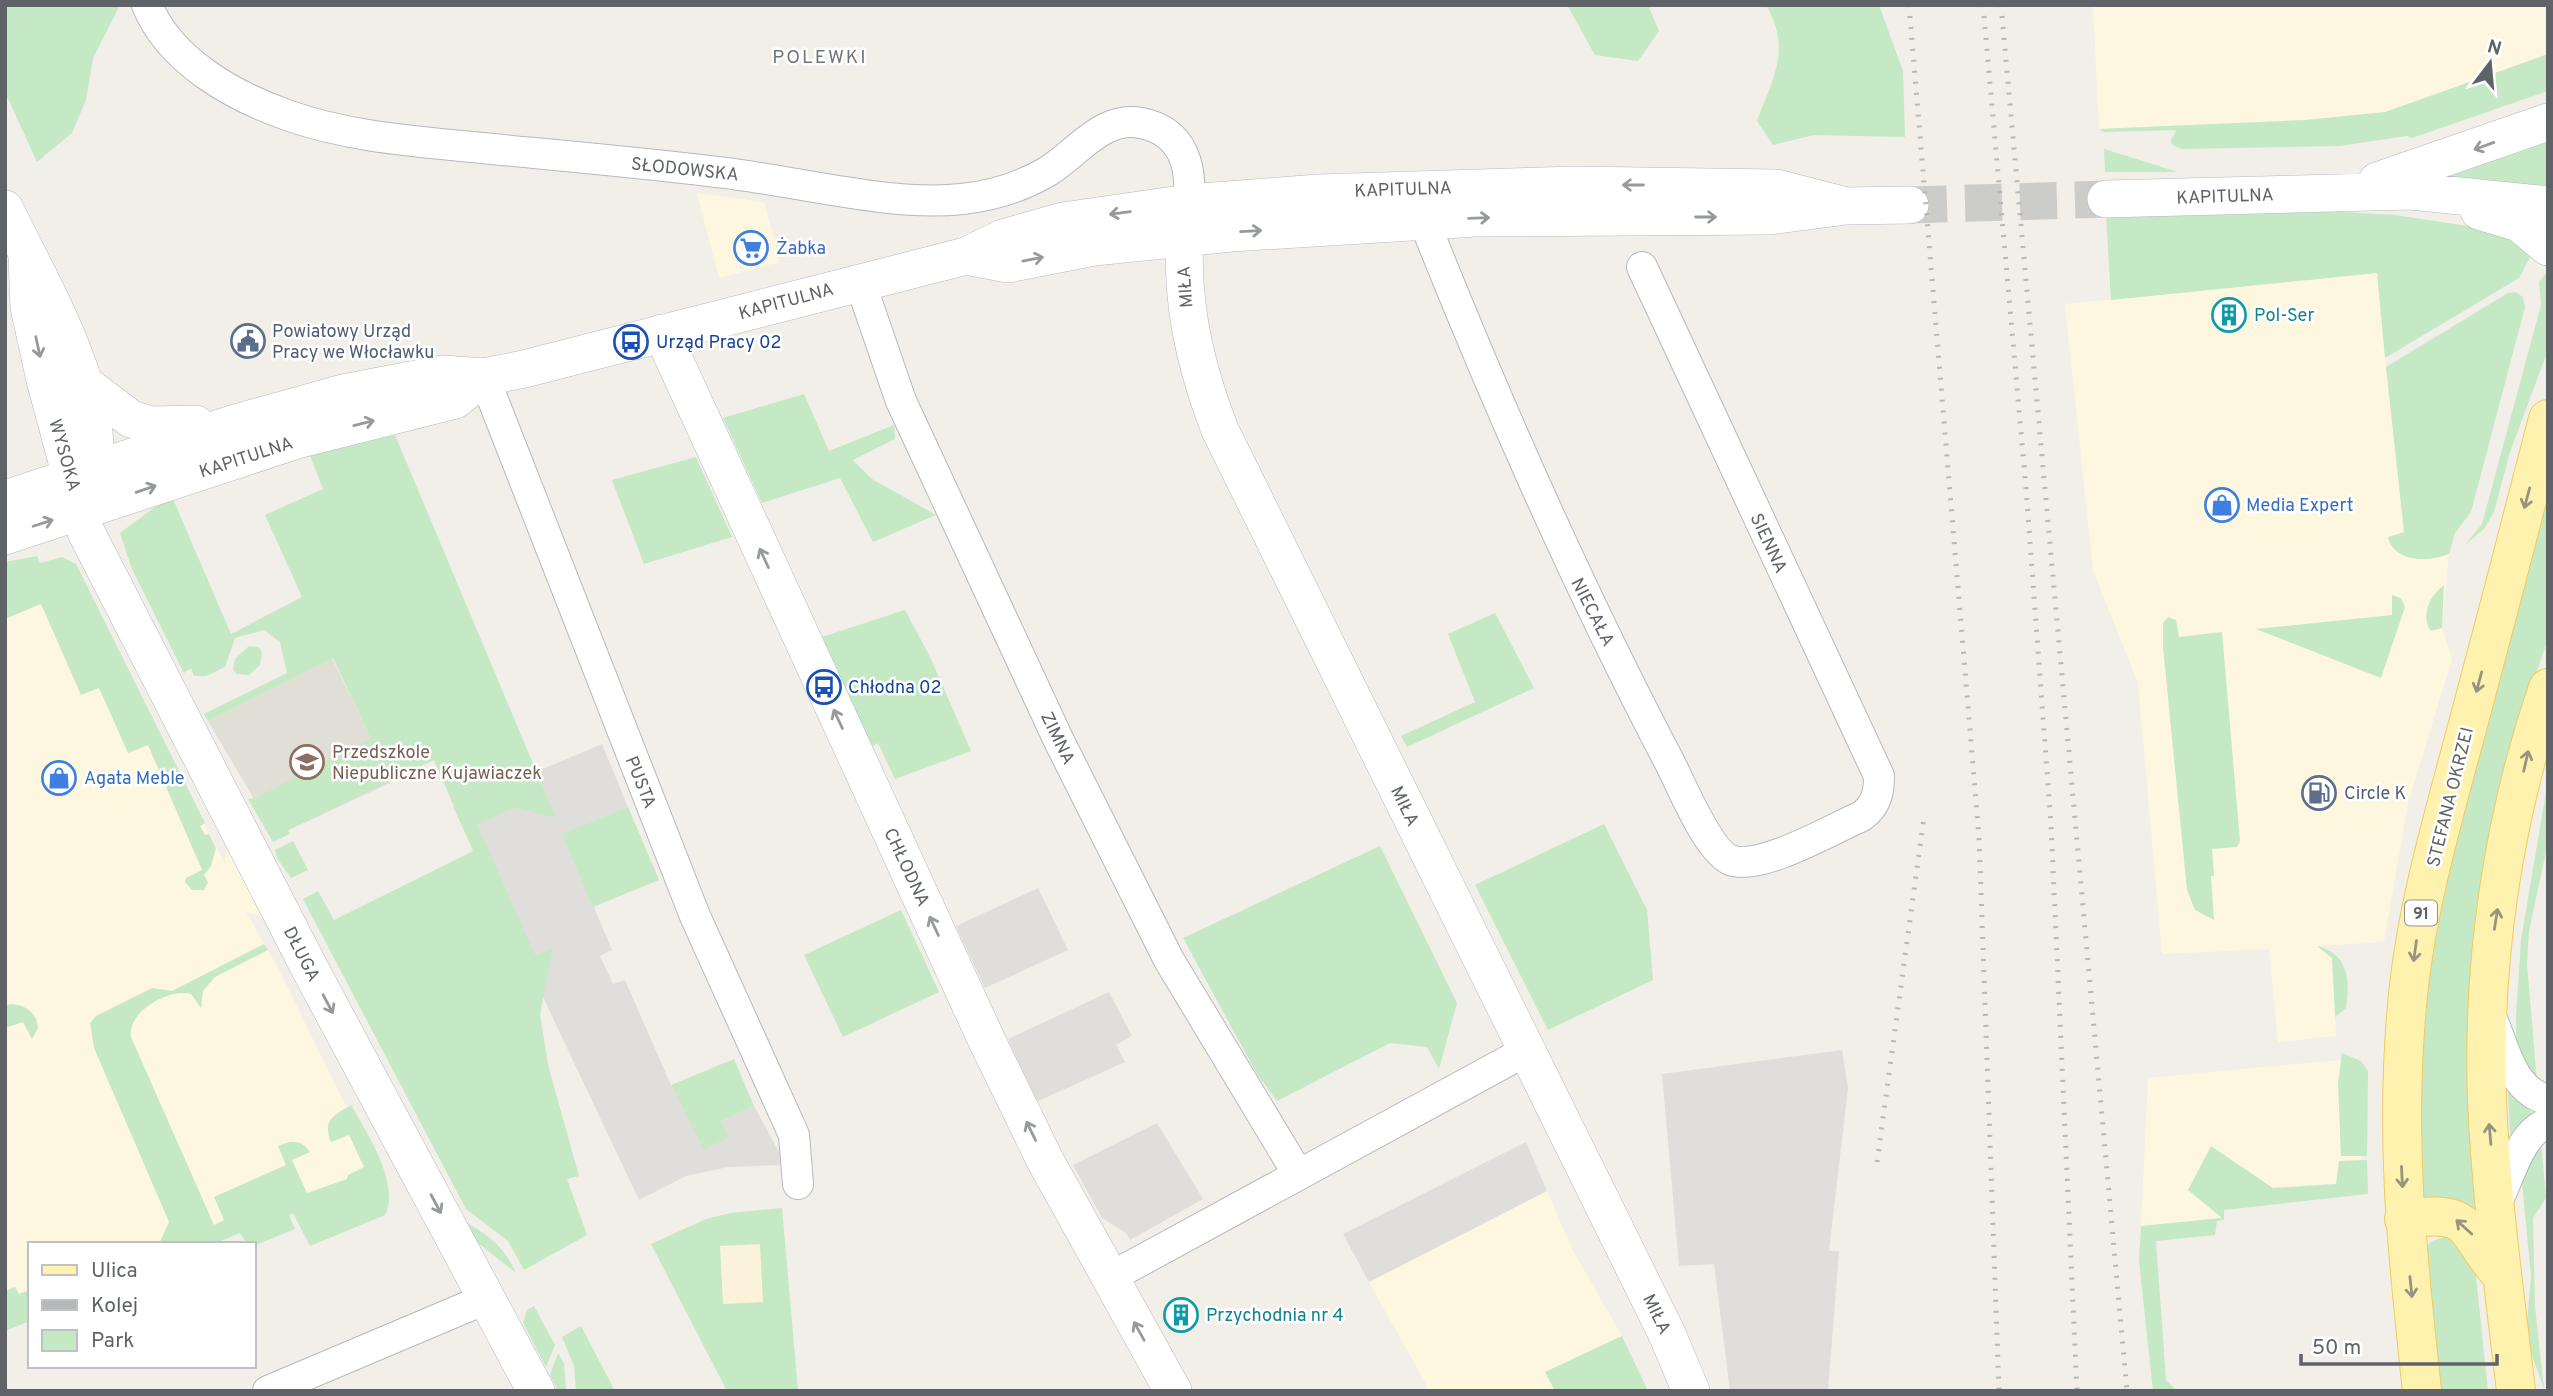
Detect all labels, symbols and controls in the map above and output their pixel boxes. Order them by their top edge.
north arrow [2455,28,2525,98]
text: N [2484,35,2504,62]
district label: POLEWKI [772,46,868,70]
one-way arrow [2473,141,2495,153]
street label: SŁODOWSKA [630,153,740,188]
street label: KAPITULNA [1354,177,1452,204]
one-way arrow [1622,178,1645,192]
street label: KAPITULNA [2176,184,2274,211]
one-way arrow [1109,206,1132,219]
one-way arrow [1694,210,1717,224]
one-way arrow [1467,211,1490,225]
one-way arrow [1240,225,1263,238]
supermarket icon: Żabka [732,229,770,267]
place label: Żabka [776,236,826,261]
one-way arrow [1021,252,1044,266]
street label: MIŁA [1174,265,1199,309]
street label: KAPITULNA [736,279,836,326]
building icon: Pol-Ser [2210,296,2248,334]
place label: Pol-Ser [2254,305,2314,328]
place label: Powiatowy Urząd Pracy we Włocławku [272,321,434,365]
public building icon: Powiatowy Urząd Pracy we Włocławku [229,322,267,360]
bus stop icon: Urząd Pracy 02 [612,323,650,361]
place label: Urząd Pracy 02 [656,332,782,355]
one-way arrow [31,335,45,358]
one-way arrow [352,416,375,429]
street label: WYSOKA [42,417,85,494]
street label: KAPITULNA [197,432,296,484]
one-way arrow [135,482,157,494]
shop icon: Media Expert [2203,486,2241,524]
one-way arrow [2520,487,2533,509]
place label: Media Expert [2246,495,2354,518]
street label: SIENNA [1744,510,1792,577]
one-way arrow [32,516,54,529]
one-way arrow [757,547,770,569]
street label: NIECAŁA [1565,574,1619,651]
bus stop icon: Chłodna 02 [805,668,843,706]
one-way arrow [2472,670,2485,693]
place label: Chłodna 02 [848,677,941,700]
one-way arrow [831,709,845,730]
street label: ZIMNA [1034,709,1079,769]
street label: STEFANA OKRZEI [2423,725,2480,870]
place label: Przedszkole Niepubliczne Kujawiaczek [332,742,542,786]
school or university icon: Przedszkole Niepubliczne Kujawiaczek [288,743,326,781]
one-way arrow [2520,750,2533,773]
street label: PUSTA [619,753,661,812]
shop icon: Agata Meble [40,759,78,797]
place label: Agata Meble [84,768,185,791]
fuel station icon: Circle K [2300,774,2338,812]
street label: MIŁA [1384,783,1423,831]
place label: Circle K [2344,783,2406,806]
street label: CHŁODNA [877,825,934,911]
road number: 91 [2405,900,2437,925]
one-way arrow [2490,908,2503,930]
one-way arrow [926,916,940,937]
street label: DŁUGA [277,923,324,986]
one-way arrow [2408,939,2421,962]
one-way arrow [322,993,336,1013]
one-way arrow [1023,1121,1037,1142]
one-way arrow [2484,1123,2497,1146]
one-way arrow [2395,1166,2408,1189]
one-way arrow [430,1193,443,1214]
one-way arrow [2456,1219,2474,1236]
legend [28,1242,256,1368]
text: Ulica [91,1258,138,1285]
one-way arrow [2405,1275,2418,1298]
street label: MIŁA [1636,1291,1675,1339]
text: Kolej [91,1293,138,1320]
building icon: Przychodnia nr 4 [1162,1296,1200,1334]
place label: Przychodnia nr 4 [1206,1305,1344,1328]
one-way arrow [1132,1322,1146,1342]
scale bar [2301,1322,2497,1366]
text: Park [91,1328,134,1355]
text: 50 m [2312,1335,2361,1362]

